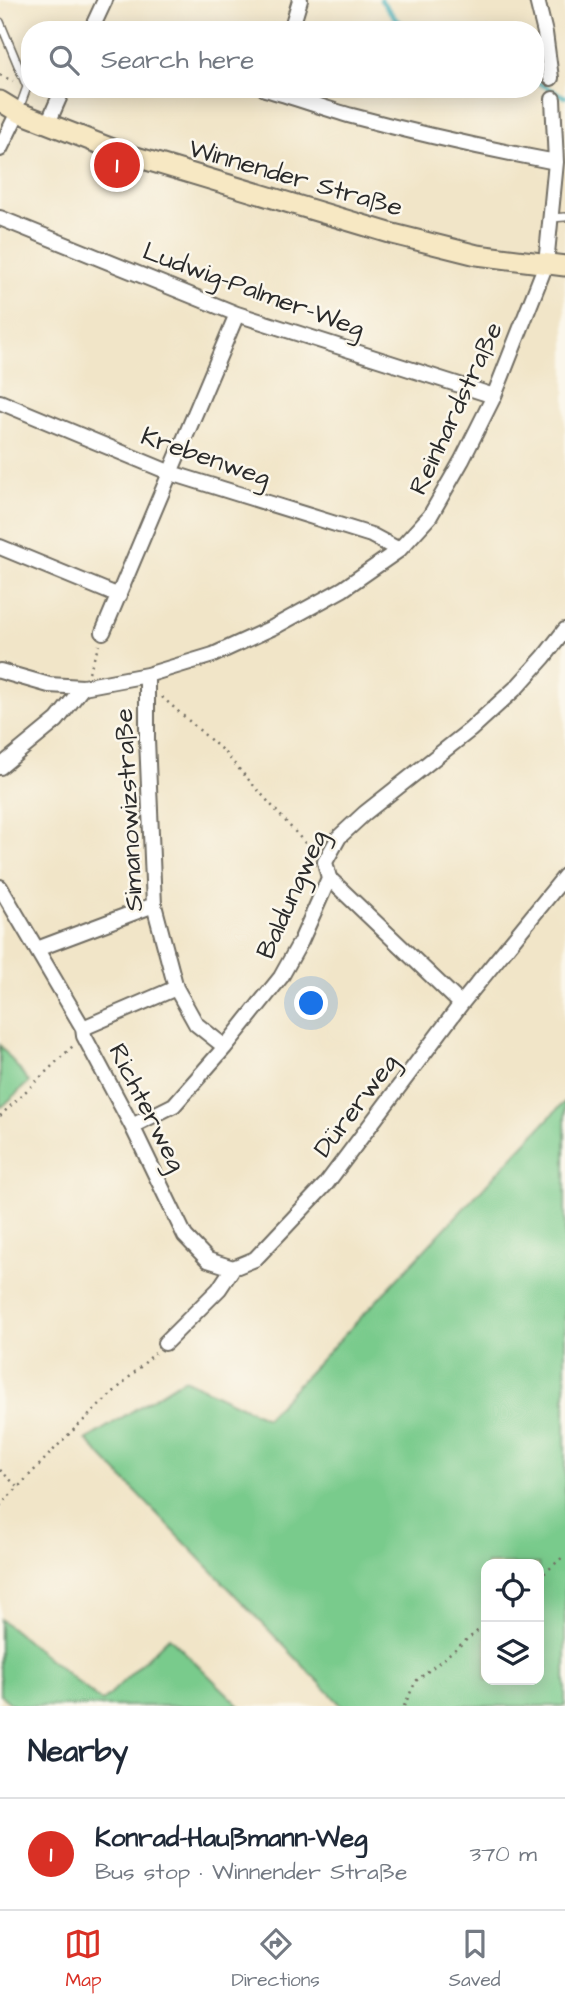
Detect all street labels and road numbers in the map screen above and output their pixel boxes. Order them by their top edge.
street label: Winnender Straße [185,130,407,226]
street label: Ludwig-Palmer-Weg [137,233,370,349]
street label: Reinhardstraße [400,316,512,501]
street label: Krebenweg [136,418,275,498]
street label: Simanowizstraße [106,708,152,912]
street label: Baldungweg [248,824,338,965]
street label: Richterweg [98,1037,195,1179]
street label: Dürerweg [305,1046,408,1166]

